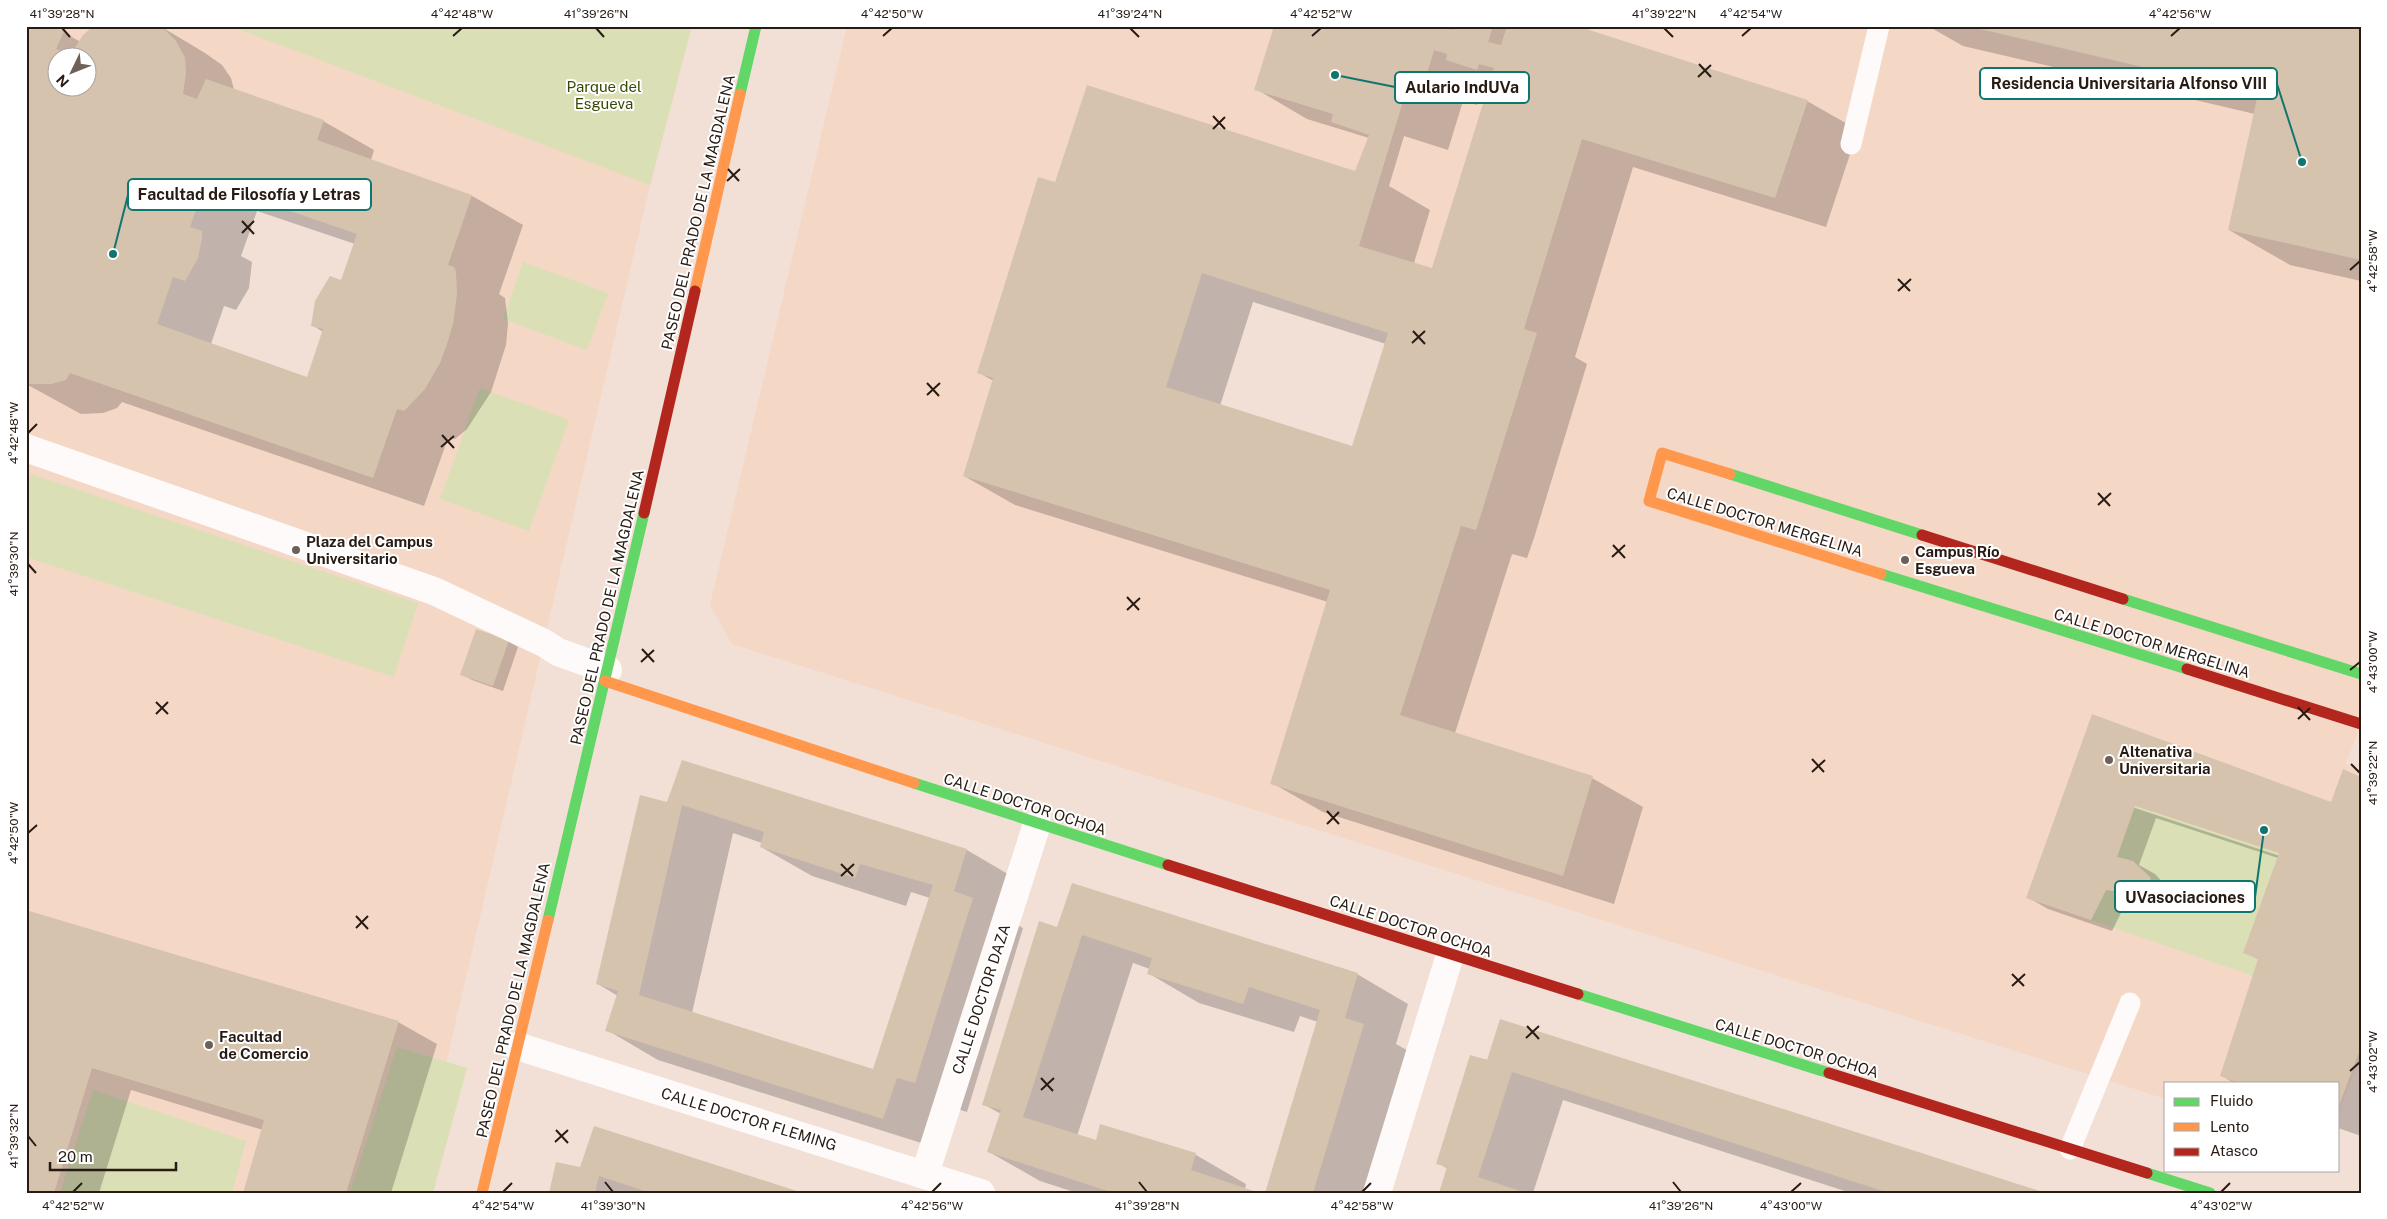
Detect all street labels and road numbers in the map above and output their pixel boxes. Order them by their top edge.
street label: PASEO DEL PRADO DE LA MAGDALENA [658,72,738,351]
street label: PASEO DEL PRADO DE LA MAGDALENA [567,467,647,746]
street label: CALLE DOCTOR MERGELINA [1665,484,1865,560]
street label: CALLE DOCTOR MERGELINA [2052,605,2252,681]
street label: CALLE DOCTOR OCHOA [942,770,1109,838]
street label: PASEO DEL PRADO DE LA MAGDALENA [473,860,553,1139]
street label: CALLE DOCTOR OCHOA [1328,892,1495,960]
street label: CALLE DOCTOR DAZA [949,921,1013,1076]
street label: CALLE DOCTOR OCHOA [1713,1015,1881,1081]
street label: CALLE DOCTOR FLEMING [659,1084,839,1154]

